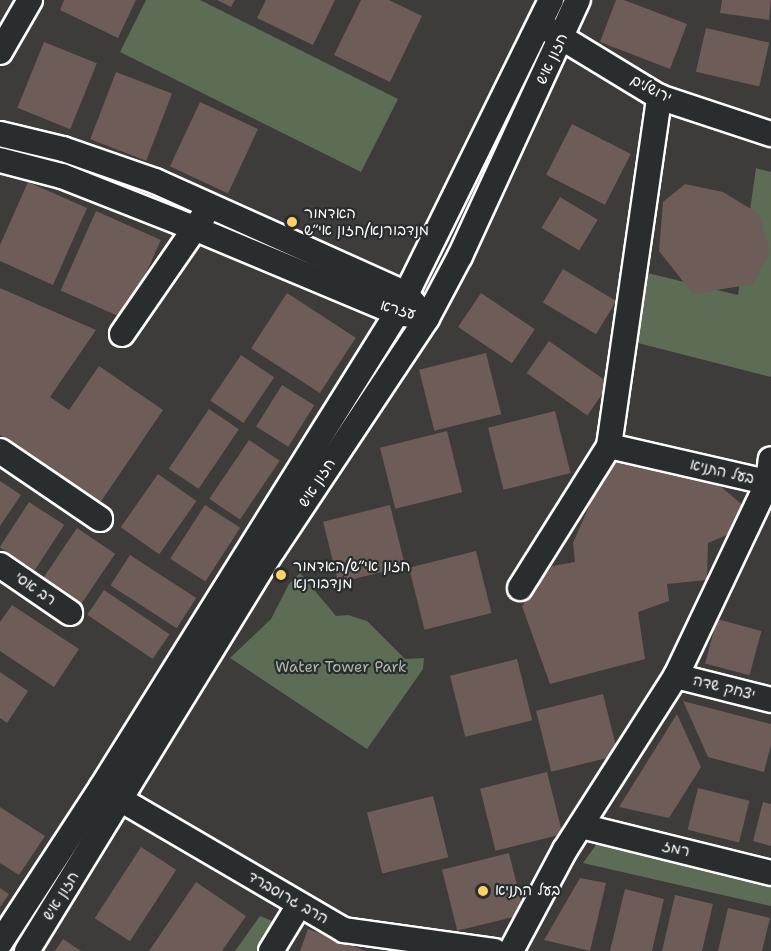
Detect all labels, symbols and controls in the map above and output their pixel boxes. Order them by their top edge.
street label: חזון איש [532,31,572,87]
street label: ירושלים [627,71,675,107]
place label: האדמור מנדבורנא/חזון אי״ש [304,204,429,239]
marker: האדמור מנדבורנא/חזון אי״ש [285,215,299,229]
street label: עזרא [378,296,418,324]
street label: חזון איש [295,455,339,511]
street label: בעל התניא [688,456,756,488]
place label: חזון אי״ש/האדמור מנדבורנא [293,557,410,592]
street label: רב אסי [11,568,59,610]
marker: חזון אי״ש/האדמור מנדבורנא [274,568,288,582]
park label: Water Tower Park [275,659,407,677]
street label: יצחק שדה [691,672,757,704]
street label: רמז [660,837,692,861]
street label: חזון איש [39,868,83,924]
street label: הרב גרוסברד [245,868,331,928]
place label: בעל התניא [495,882,560,900]
marker: בעל התניא [476,884,490,898]

